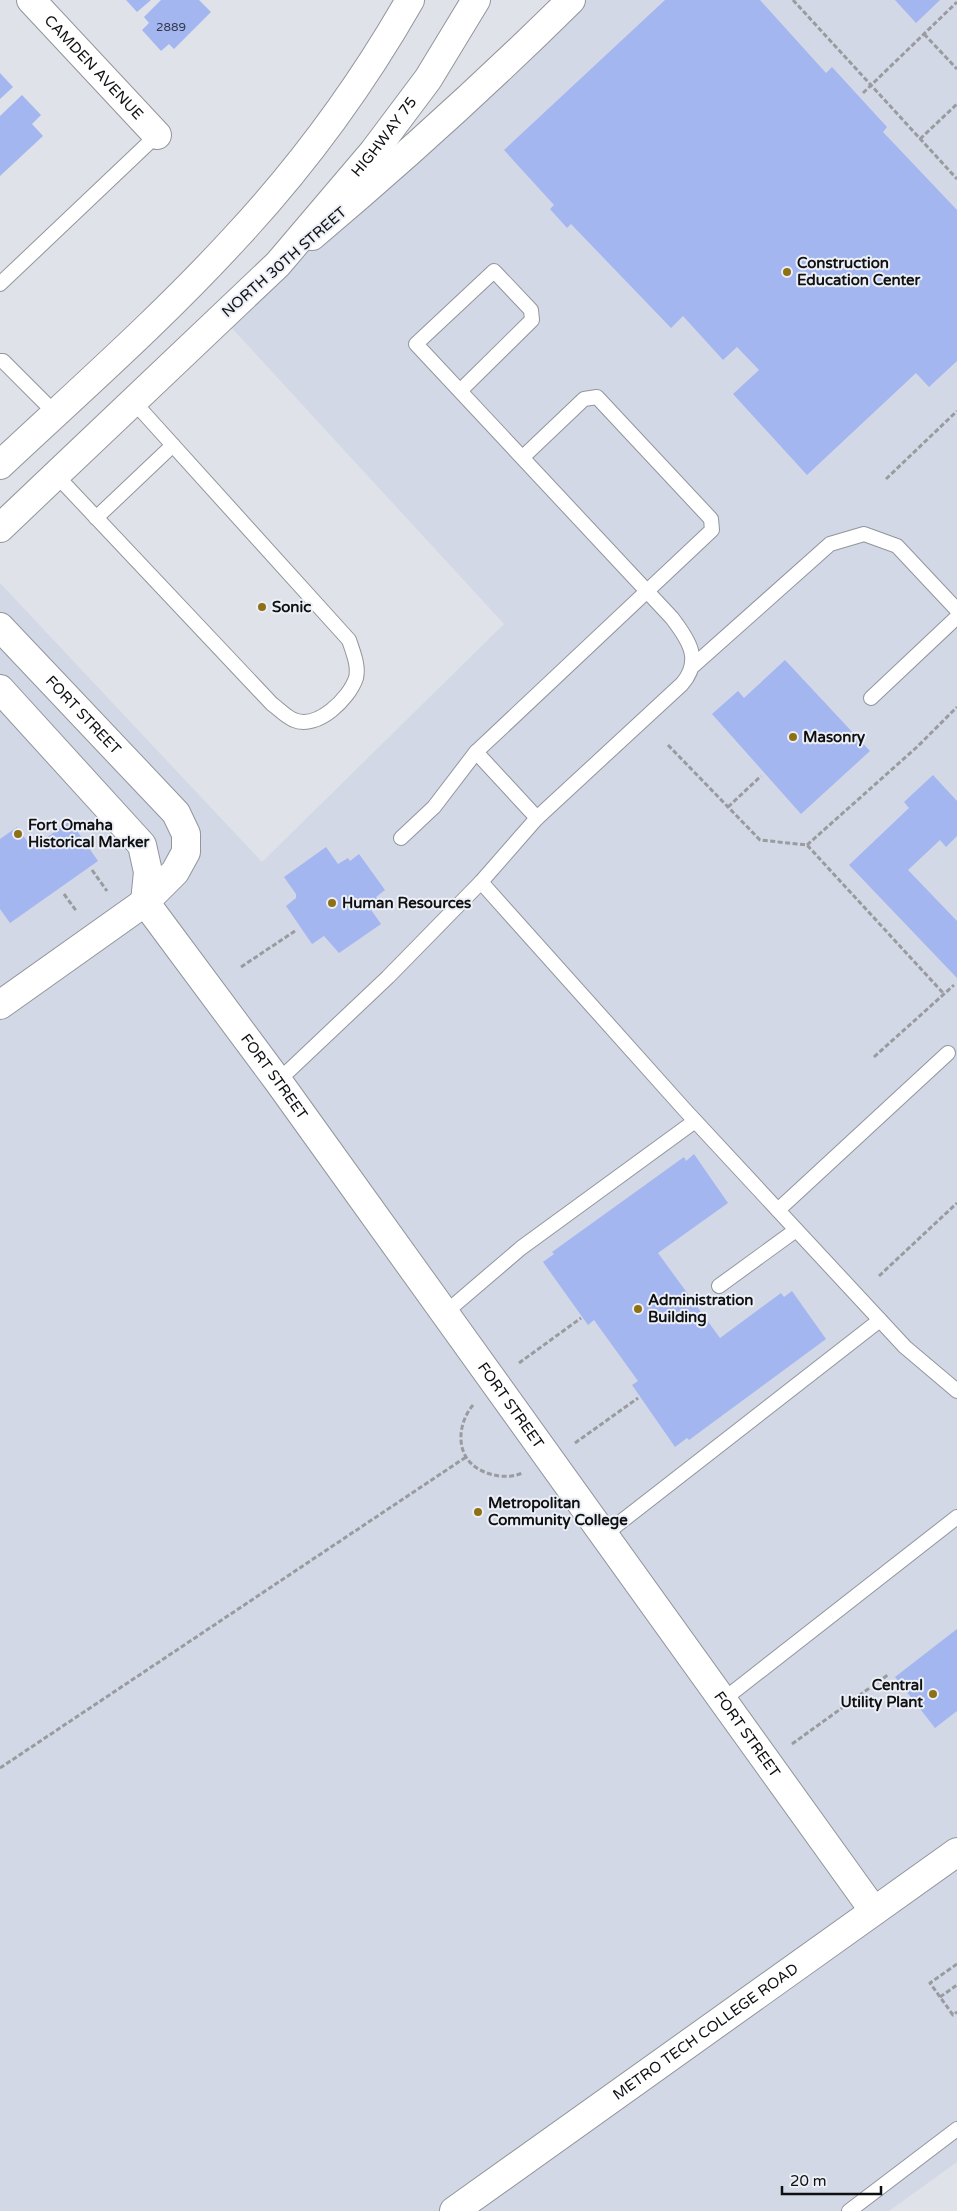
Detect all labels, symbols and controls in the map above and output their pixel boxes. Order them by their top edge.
street label: CAMDEN AVENUE [41,11,147,123]
house number: 2889 [156,20,186,34]
street label: HIGHWAY 75 [347,93,420,180]
street label: NORTH 30TH STREET [218,203,350,321]
place label: Construction Education Center [797,254,921,289]
marker: Construction Education Center [781,266,793,278]
place label: Sonic [272,598,311,616]
marker: Sonic [256,601,268,613]
street label: FORT STREET [42,672,125,758]
place label: Masonry [803,728,865,747]
marker: Masonry [787,731,799,743]
place label: Fort Omaha Historical Marker [28,816,150,851]
marker: Fort Omaha Historical Marker [12,828,24,840]
place label: Human Resources [342,894,471,912]
marker: Human Resources [326,897,338,909]
street label: FORT STREET [237,1030,312,1123]
place label: Administration Building [648,1291,753,1327]
marker: Administration Building [632,1303,644,1315]
street label: FORT STREET [474,1359,548,1452]
place label: Metropolitan Community College [488,1494,628,1530]
marker: Metropolitan Community College [472,1506,484,1518]
place label: Central Utility Plant [840,1676,923,1712]
street label: FORT STREET [710,1688,784,1781]
marker: Central Utility Plant [927,1688,939,1700]
street label: METRO TECH COLLEGE ROAD [609,1959,802,2104]
scale bar [782,2164,881,2196]
text: 20 m [790,2172,827,2190]

